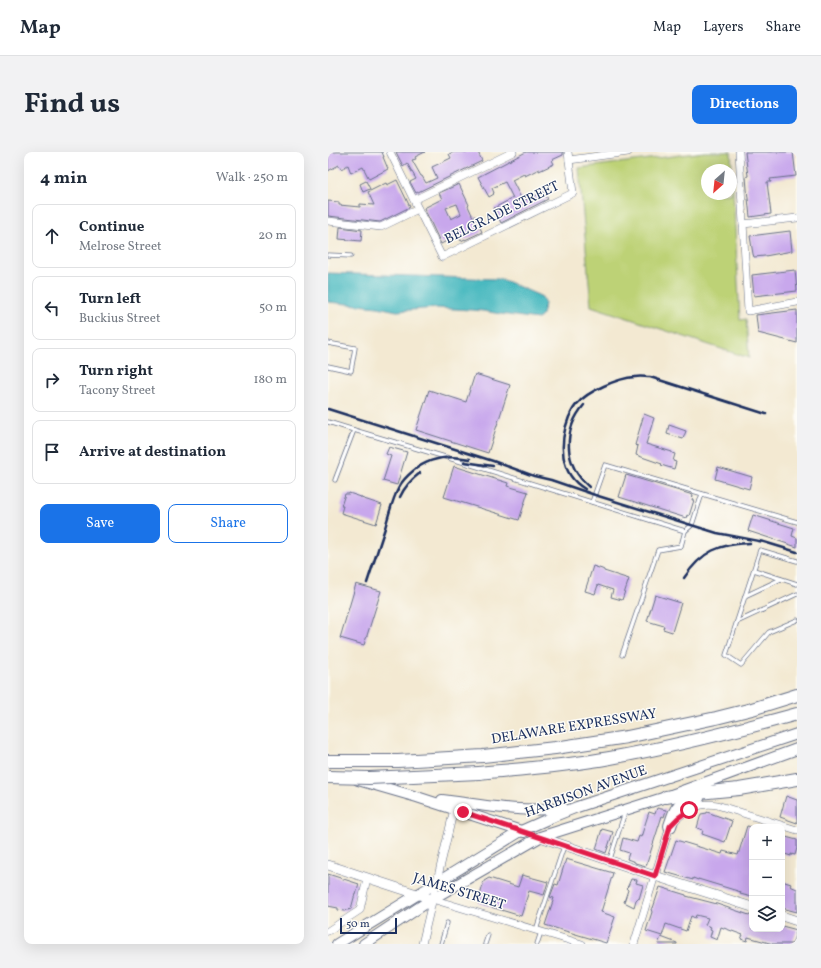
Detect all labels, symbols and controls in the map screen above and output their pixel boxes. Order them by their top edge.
text: Map [20,15,61,41]
text: Map [653,18,681,37]
text: Layers [703,18,743,37]
text: Share [765,18,801,37]
text: Find us [24,85,120,124]
button: Directions [692,85,797,124]
north arrow [701,164,737,200]
text: 4 min [40,167,87,190]
text: Walk · 250 m [216,169,288,187]
street label: BELGRADE STREET [441,177,563,249]
text: Continue [79,217,144,238]
icon: ahead [41,225,63,247]
text: 20 m [258,227,287,245]
text: Melrose Street [79,238,162,256]
text: Turn left [79,289,141,310]
icon: left [41,297,63,319]
text: 50 m [259,299,287,317]
text: Buckius Street [79,310,160,328]
text: Turn right [79,361,153,382]
icon: right [41,369,63,391]
text: 180 m [253,371,287,389]
text: Tacony Street [79,382,156,400]
icon: arrive [41,441,63,463]
text: Arrive at destination [79,442,226,463]
button: Save [40,504,160,543]
button: Share [168,504,288,543]
street label: DELAWARE EXPRESSWAY [490,705,658,749]
street label: HARBISON AVENUE [522,761,650,823]
route start [680,801,698,819]
route end [454,803,472,821]
map controls [749,824,785,932]
button: + [749,824,785,860]
button: − [749,860,785,896]
street label: JAMES STREET [410,869,508,915]
button: layers [749,896,785,932]
scale bar [340,916,397,935]
text: 50 m [346,917,370,932]

